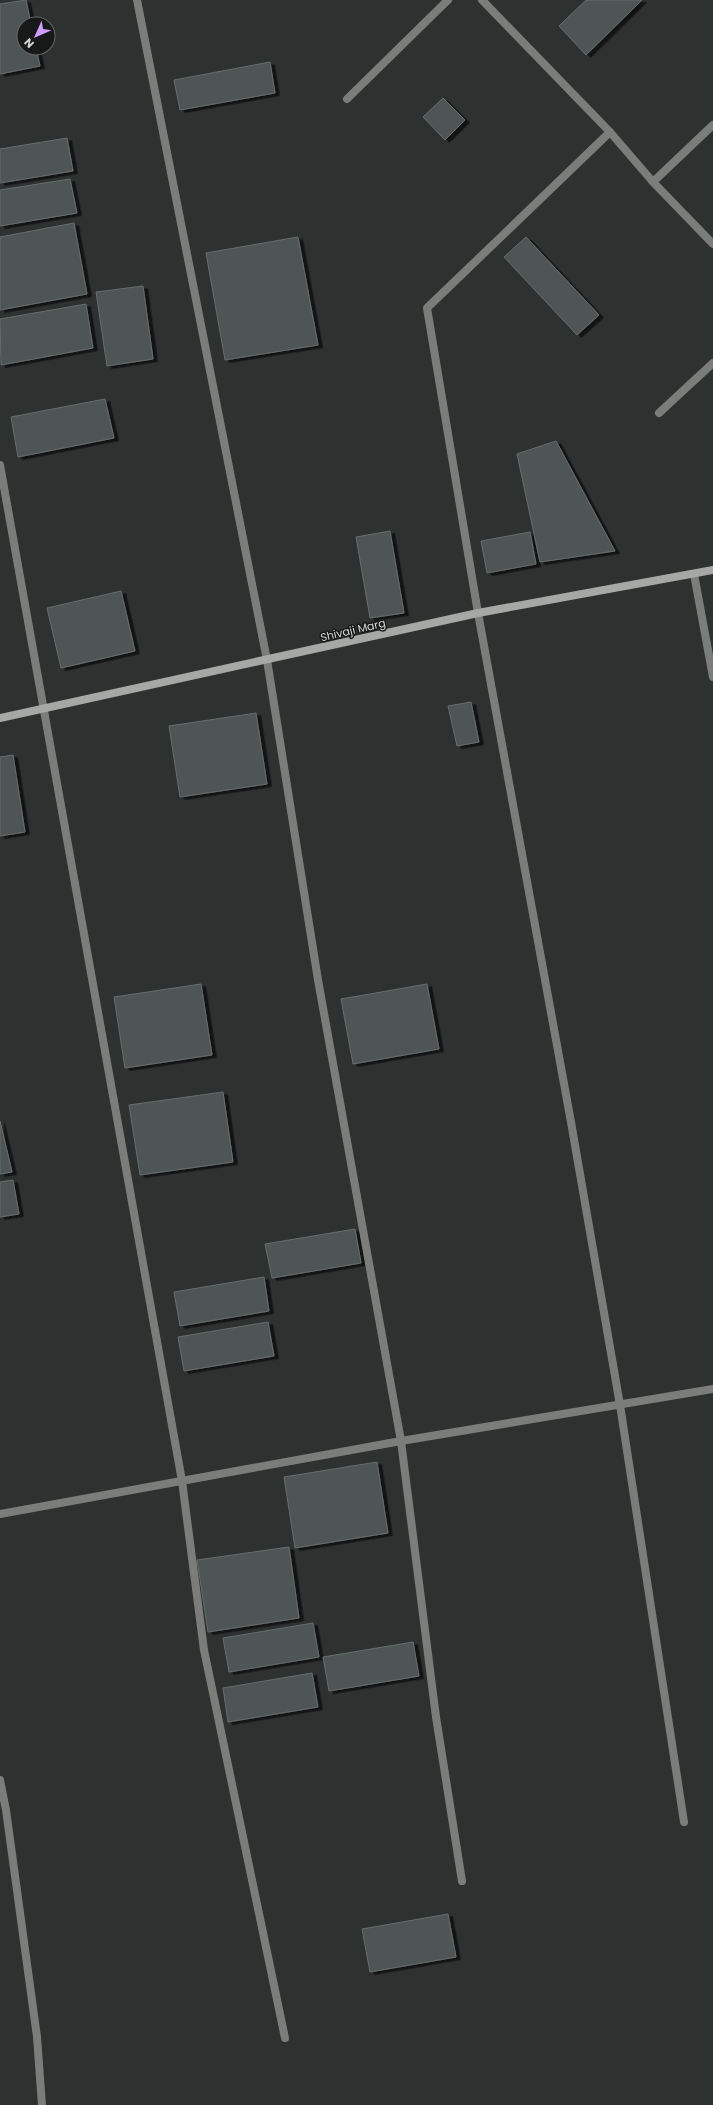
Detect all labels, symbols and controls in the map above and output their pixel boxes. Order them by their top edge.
north arrow [16,16,56,56]
text: N [20,34,38,52]
street label: Shivaji Marg [319,615,387,645]

